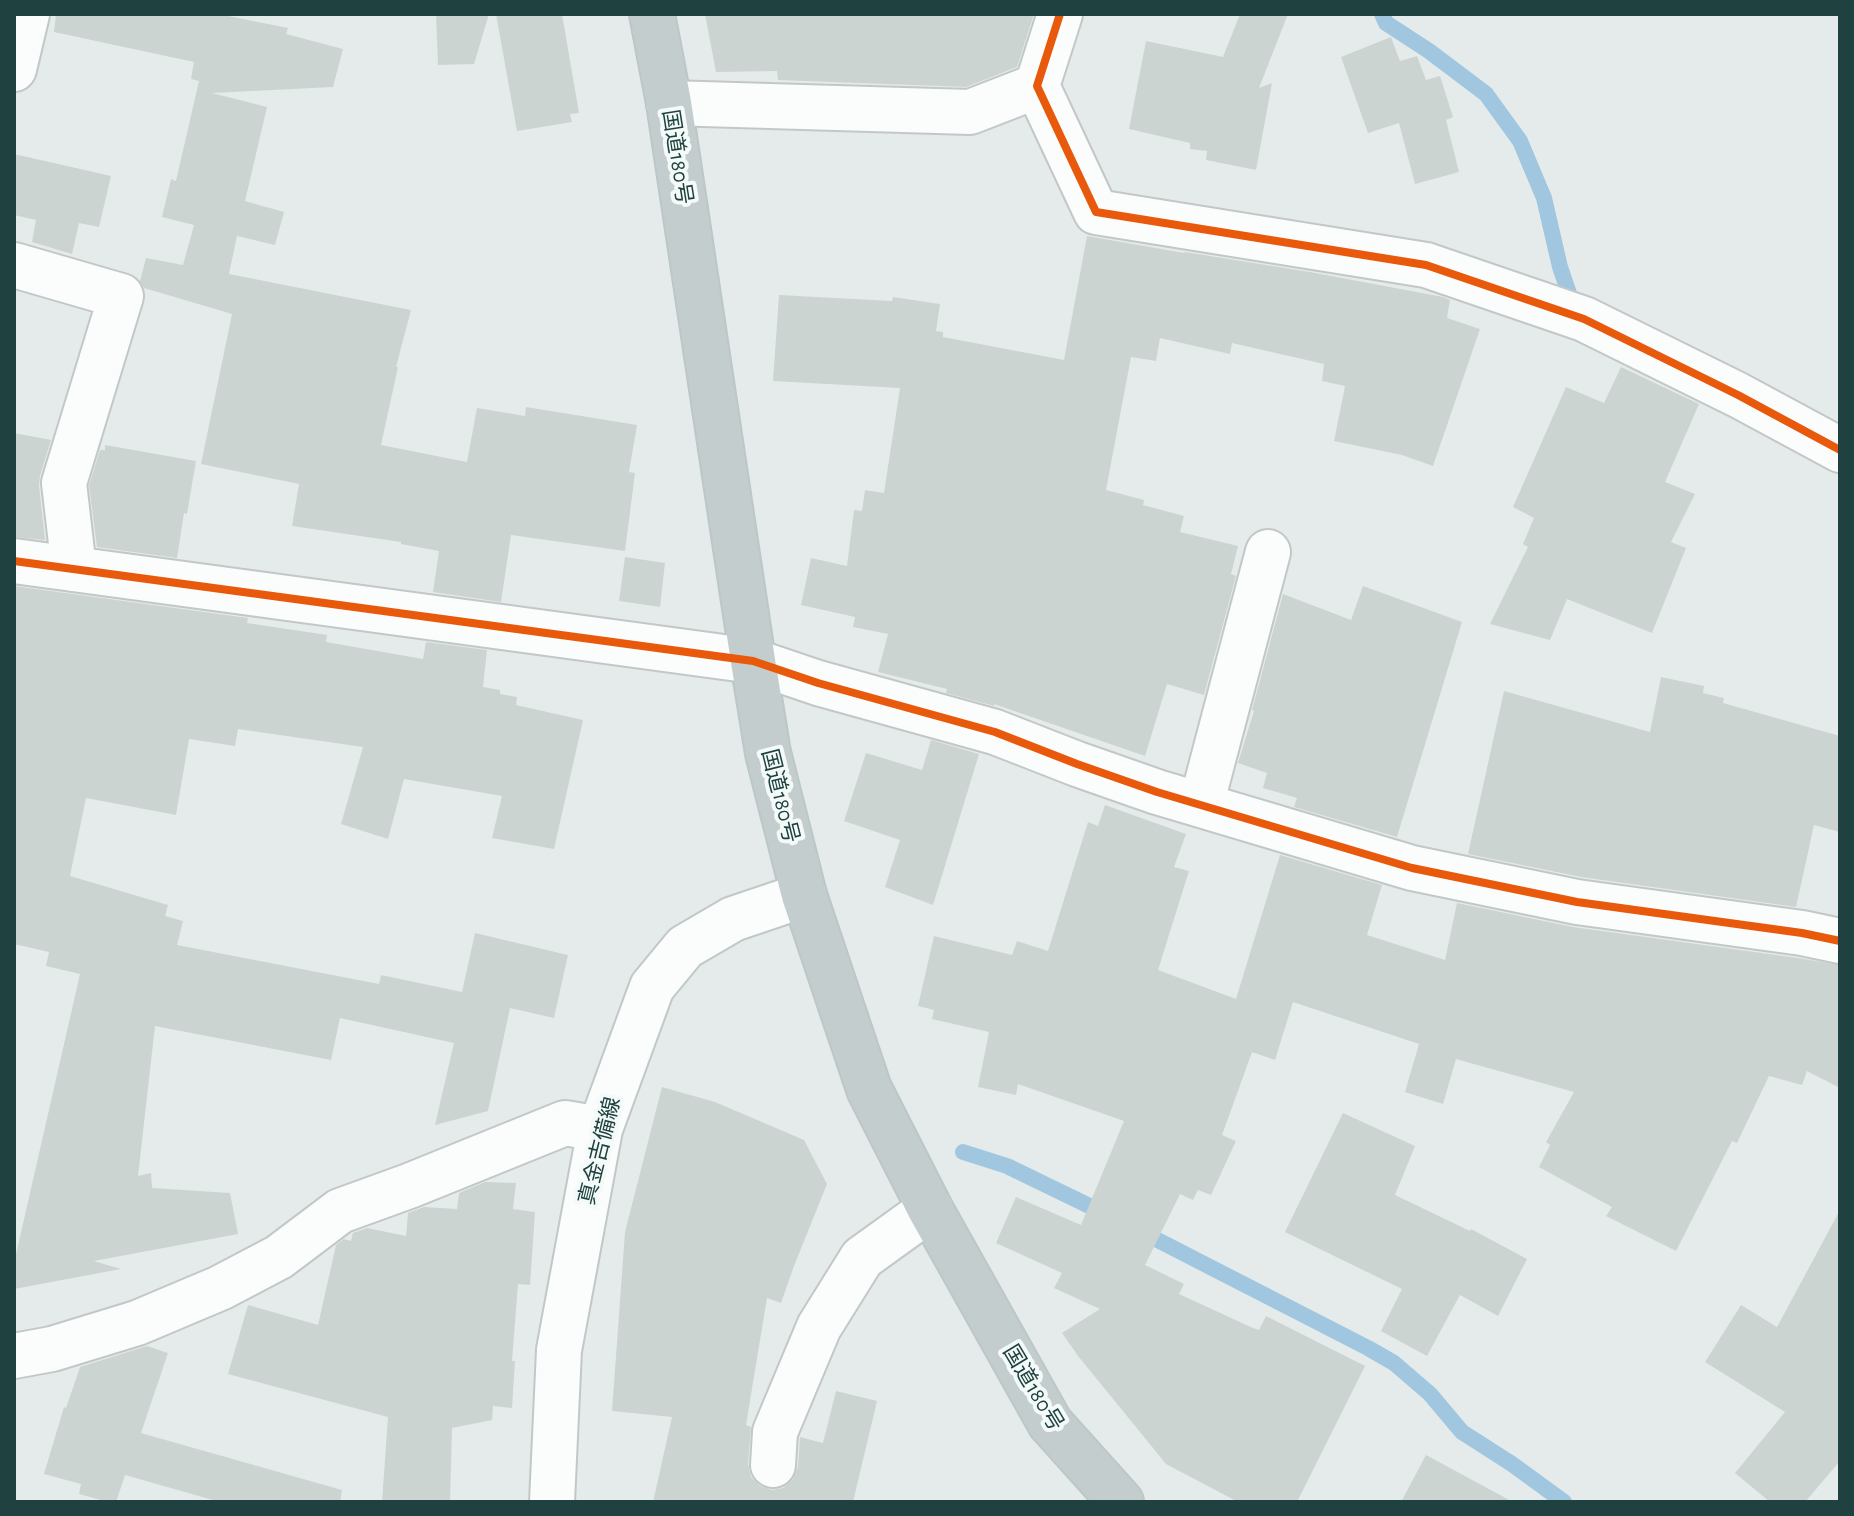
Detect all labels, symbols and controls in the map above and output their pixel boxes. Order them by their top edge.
street label: 国道180号 [656,108,698,206]
street label: 国道180号 [756,746,804,846]
street label: 真金吉備線 [574,1094,626,1208]
street label: 国道180号 [997,1340,1069,1436]

